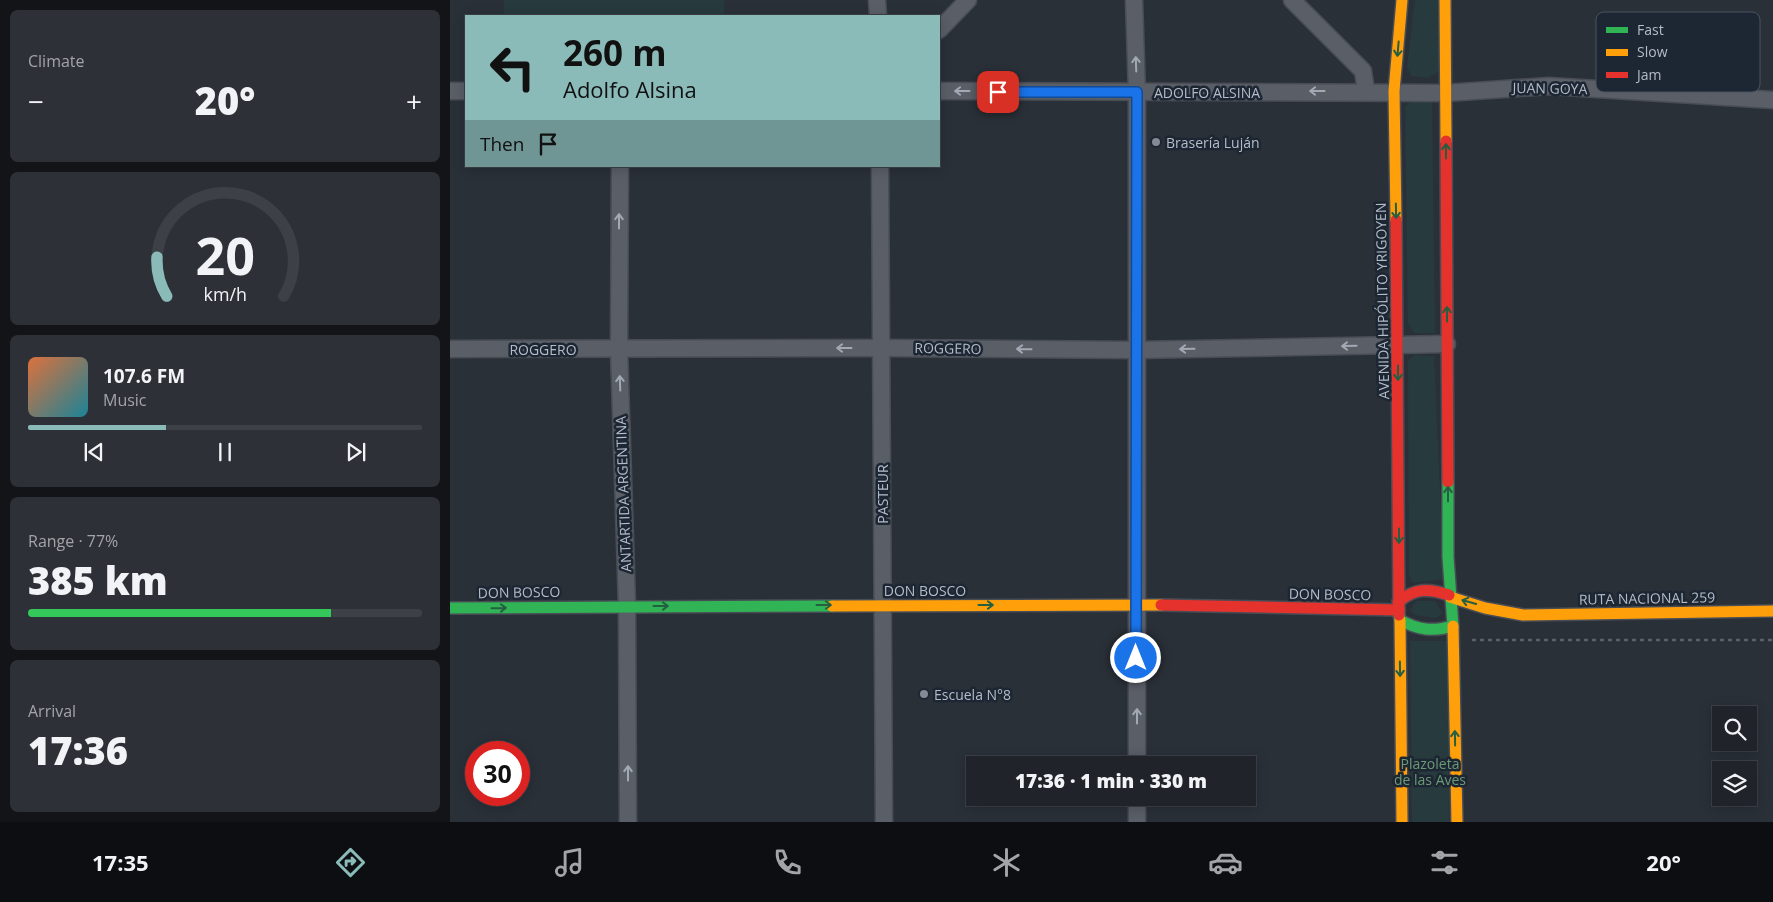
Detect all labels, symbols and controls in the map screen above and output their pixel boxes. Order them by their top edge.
legend [1596,12,1760,92]
text: Fast [1637,20,1664,39]
text: 260 m [563,29,667,76]
icon: left [480,35,545,100]
one-way arrow [1393,40,1402,56]
text: Slow [1637,42,1668,61]
text: Climate [28,50,85,72]
one-way arrow [1131,56,1141,72]
text: Jam [1635,65,1662,84]
pin [977,71,1019,113]
text: 20° [195,74,255,126]
text: Adolfo Alsina [563,74,697,104]
icon: arrive [984,78,1012,106]
street label: JUAN GOYA [1510,78,1588,98]
text: − [28,82,44,120]
text: + [406,82,422,120]
street label: ADOLFO ALSINA [1154,83,1260,102]
one-way arrow [954,86,970,96]
one-way arrow [1309,87,1325,96]
icon: arrive [534,130,562,158]
text: Then [480,131,524,157]
place label: Brasería Luján [1166,133,1260,152]
marker: Brasería Luján [1150,136,1162,148]
one-way arrow [1441,144,1451,160]
one-way arrow [1391,202,1401,219]
street label: AVENIDA HIPÓLITO YRIGOYEN [1371,203,1393,399]
one-way arrow [615,213,624,229]
text: 20 [195,219,255,290]
text: km/h [203,282,247,306]
one-way arrow [1442,306,1452,322]
street label: ROGGERO [914,338,982,358]
street label: ROGGERO [509,340,577,359]
one-way arrow [1342,341,1358,350]
one-way arrow [837,343,853,353]
one-way arrow [1017,344,1033,354]
one-way arrow [1179,344,1196,354]
text: 107.6 FM [103,363,185,389]
one-way arrow [1393,365,1403,381]
one-way arrow [615,376,624,392]
text: Music [103,389,147,411]
street label: ANTARTIDA ARGENTINA [611,416,635,572]
icon: previous [80,438,108,466]
icon: pause [211,438,239,466]
icon: next [342,438,370,466]
street label: PASTEUR [873,464,892,524]
one-way arrow [1443,486,1453,502]
one-way arrow [1394,528,1404,544]
text: Range · 77% [28,530,118,552]
text: 385 km [28,554,168,606]
street label: DON BOSCO [884,581,966,600]
street label: DON BOSCO [478,582,561,602]
street label: DON BOSCO [1289,584,1372,604]
street label: RUTA NACIONAL 259 [1579,587,1715,609]
one-way arrow [1462,597,1478,606]
one-way arrow [815,600,831,610]
one-way arrow [978,600,994,610]
one-way arrow [652,601,669,611]
one-way arrow [490,603,506,613]
position arrow [1109,631,1161,683]
one-way arrow [1396,661,1405,677]
place label: Escuela N°8 [934,685,1011,704]
marker: Escuela N°8 [918,688,930,700]
text: Arrival [28,700,76,722]
map controls [1712,706,1757,806]
button: search [1712,706,1757,751]
one-way arrow [1132,709,1142,725]
text: 17:36 [28,724,128,776]
one-way arrow [1450,731,1460,747]
speed limit sign: 30 [465,741,530,806]
park label: Plazoleta de las Aves [1394,754,1466,789]
button: layers [1712,761,1757,806]
one-way arrow [623,766,633,782]
text: 17:36 · 1 min · 330 m [1015,768,1207,794]
icon: directions [333,845,368,880]
icon: music [552,845,587,880]
icon: phone [770,845,805,880]
icon: climate [989,845,1024,880]
icon: car [1208,845,1243,880]
icon: filters [1427,845,1462,880]
text: 17:35 [92,847,149,877]
text: 20° [1646,847,1681,877]

